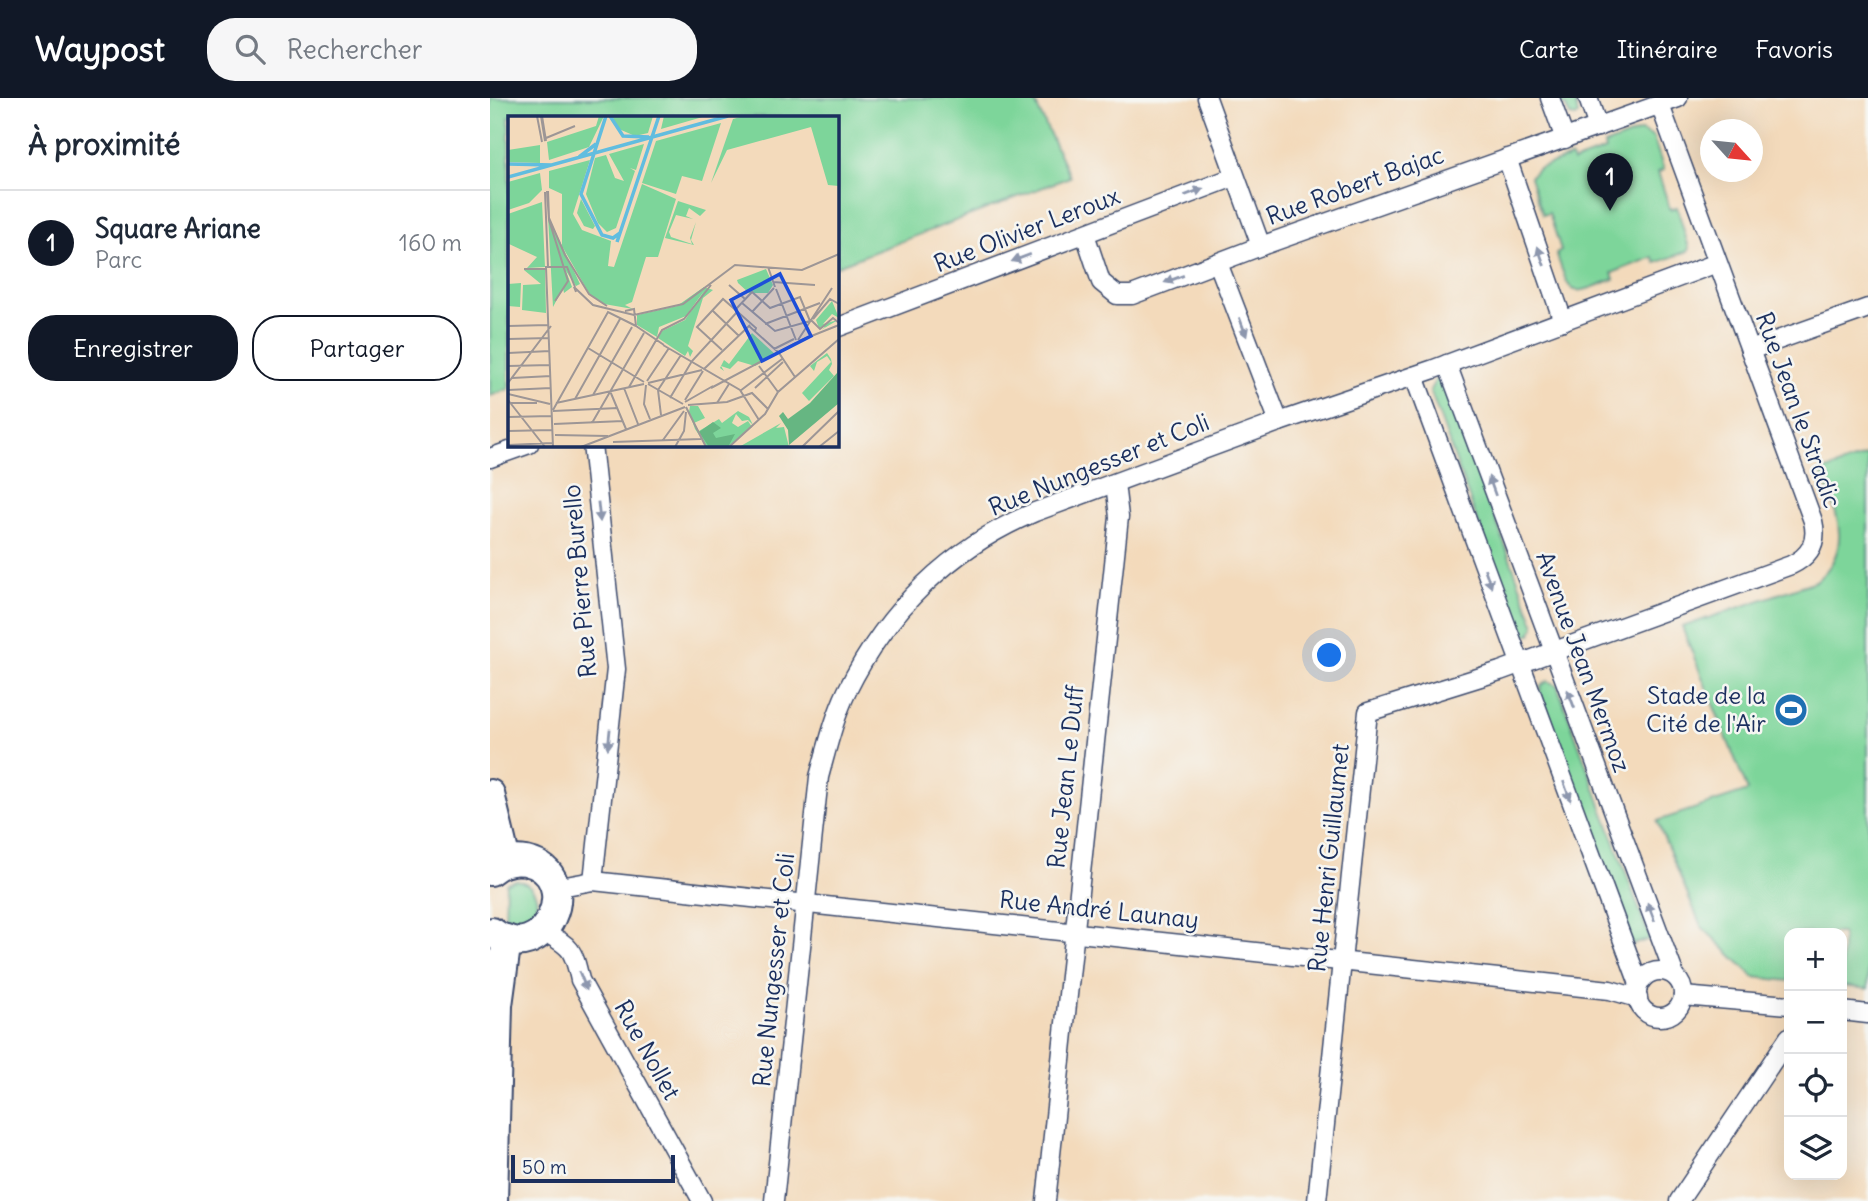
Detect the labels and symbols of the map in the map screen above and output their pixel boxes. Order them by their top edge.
inset map [508,116,838,446]
north arrow [1700,119,1763,182]
street label: Rue Robert Bajac [1262,139,1447,231]
pin: 1 [1587,153,1633,211]
street label: Rue Olivier Leroux [929,180,1124,278]
one-way arrow [1184,187,1205,198]
one-way arrow [1535,246,1546,267]
one-way arrow [1010,253,1031,264]
one-way arrow [1164,274,1185,285]
street label: Rue Jean le Stradic [1750,308,1848,512]
one-way arrow [1237,316,1248,337]
street label: Rue Nungesser et Coli [984,406,1213,522]
one-way arrow [1486,475,1497,496]
street label: Rue Pierre Burello [556,483,602,679]
one-way arrow [594,502,605,524]
street label: Avenue Jean Mermoz [1530,547,1638,776]
one-way arrow [1483,568,1494,589]
your location [1312,638,1346,672]
place label: Stade de la Cité de l'Air [1646,680,1766,738]
street label: Rue Jean Le Duff [1040,683,1090,870]
one-way arrow [1565,689,1576,710]
sports icon: Stade de la Cité de l'Air [1772,691,1810,729]
one-way arrow [604,728,615,750]
street label: Rue Henri Guillaumet [1301,742,1355,974]
one-way arrow [1561,781,1572,802]
street label: Rue Nungesser et Coli [746,851,800,1088]
street label: Rue André Launay [998,884,1200,934]
one-way arrow [1645,902,1656,923]
one-way arrow [577,971,588,992]
street label: Rue Nollet [608,994,687,1105]
scale bar [511,1152,676,1184]

